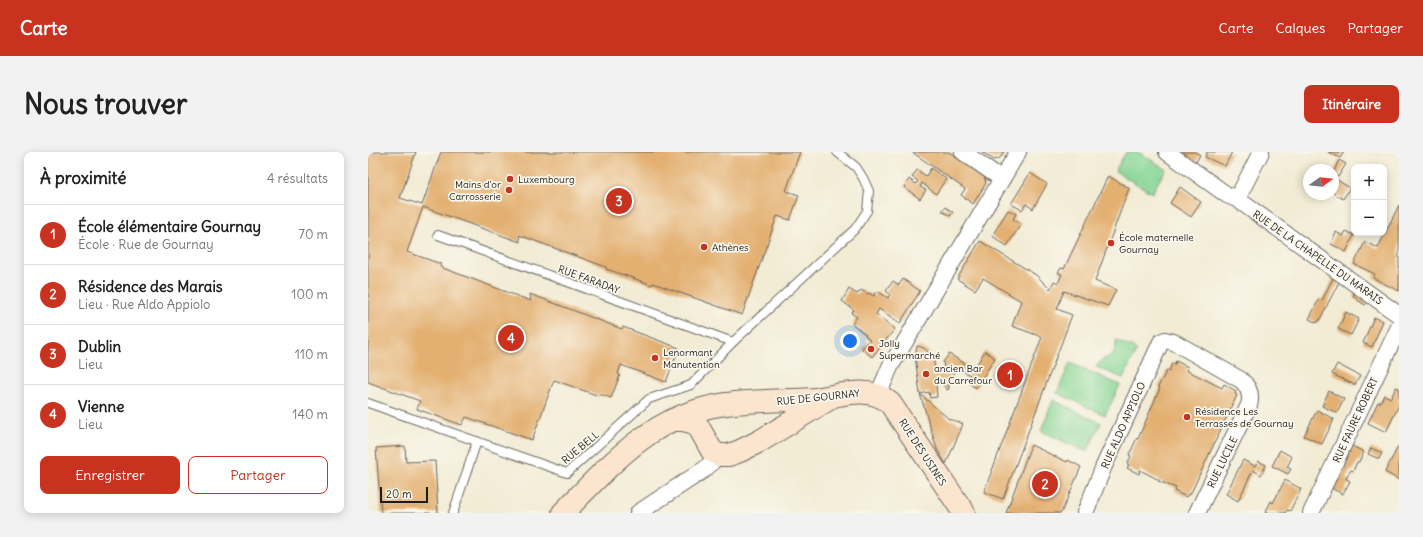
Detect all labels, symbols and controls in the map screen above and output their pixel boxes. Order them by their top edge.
text: Carte [20,16,67,40]
text: Carte [1219,19,1253,37]
text: Calques [1275,19,1325,37]
text: Partager [1347,19,1403,37]
button: Itinéraire [1304,85,1399,123]
text: Nous trouver [24,86,187,122]
north arrow [1303,164,1339,200]
map controls [1351,164,1387,236]
button: + [1351,164,1387,200]
text: À proximité [40,167,126,189]
text: 4 résultats [267,170,328,187]
place label: Luxembourg [518,173,574,186]
marker: Luxembourg [505,174,515,184]
place label: Mains d'or Carrosserie [449,178,501,203]
marker: Mains d'or Carrosserie [504,185,514,195]
pin: 3 [606,186,632,216]
button: − [1351,200,1387,236]
street label: RUE DE LA CHAPELLE DU MARAIS [1250,207,1386,308]
text: École élémentaire Gournay [78,217,261,236]
text: 1 [50,226,56,243]
text: 70 m [299,226,328,243]
place label: École maternelle Gournay [1119,231,1194,256]
text: École · Rue de Gournay [78,236,214,253]
marker: École maternelle Gournay [1106,238,1116,248]
place label: Athènes [712,241,749,254]
marker: Athènes [699,242,709,252]
street label: RUE FARADAY [556,262,622,297]
text: Résidence des Marais [78,277,223,296]
text: 2 [49,286,57,303]
text: 100 m [291,286,328,303]
text: Lieu · Rue Aldo Appiolo [78,296,210,313]
pin: 4 [498,323,524,353]
your location [840,331,860,351]
text: Dublin [78,337,121,356]
place label: Jolly Supermarché [879,337,940,362]
marker: Jolly Supermarché [866,344,876,354]
text: 3 [49,346,57,363]
text: 110 m [295,346,328,363]
place label: Lenormant Manutention [663,346,720,371]
marker: Lenormant Manutention [650,353,660,363]
text: Lieu [78,356,103,373]
pin: 1 [997,360,1023,390]
place label: ancien Bar du Carrefour [934,362,992,387]
marker: ancien Bar du Carrefour [921,369,931,379]
street label: RUE FAURE ROBERT [1330,376,1381,465]
street label: RUE ALDO APPIOLO [1098,380,1149,471]
street label: RUE DE GOURNAY [776,387,861,408]
text: Vienne [78,397,124,416]
place label: Résidence Les Terrasses de Gournay [1195,405,1294,430]
text: 4 [49,406,57,423]
text: 140 m [292,406,328,423]
marker: Résidence Les Terrasses de Gournay [1182,412,1192,422]
text: Lieu [78,416,103,433]
street label: RUE DES USINES [896,416,949,489]
street label: RUE BELL [559,428,602,467]
street label: RUE LUCILE [1204,434,1241,490]
button: Enregistrer [40,456,180,494]
button: Partager [188,456,328,494]
pin: 2 [1032,469,1058,499]
scale bar [380,485,428,504]
text: 20 m [386,487,412,501]

